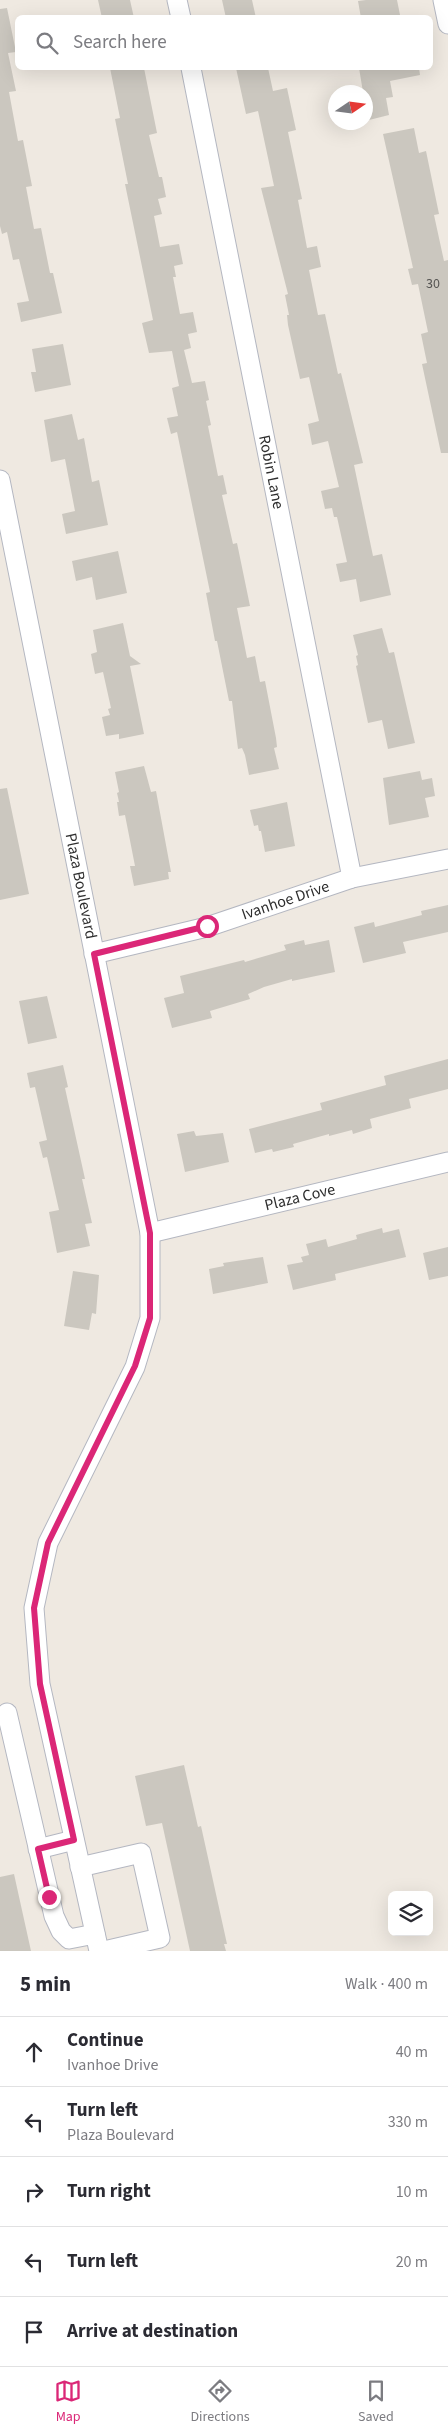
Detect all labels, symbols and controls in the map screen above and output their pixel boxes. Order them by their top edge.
search box [15,15,433,70]
icon: search [33,29,61,57]
text: Search here [73,29,167,56]
north arrow [328,85,373,130]
house number: 30 [426,274,440,294]
street label: Robin Lane [253,433,289,511]
street label: Plaza Boulevard [60,831,102,941]
street label: Ivanhoe Drive [239,875,332,926]
route start [196,915,219,938]
street label: Plaza Cove [262,1178,337,1216]
route end [38,1886,61,1909]
map controls [388,1891,433,1936]
button: layers [388,1891,433,1936]
text: 5 min [20,1969,71,1999]
text: Walk · 400 m [345,1973,428,1995]
text: Continue [67,2027,144,2054]
icon: ahead [20,2038,48,2066]
text: 40 m [396,2041,428,2063]
text: Ivanhoe Drive [67,2054,158,2076]
text: Turn left [67,2097,138,2124]
icon: left [20,2108,48,2136]
text: 330 m [388,2111,428,2133]
text: Plaza Boulevard [67,2124,174,2146]
icon: right [20,2178,48,2206]
text: Turn right [67,2178,151,2205]
text: 10 m [396,2181,428,2203]
icon: left [20,2248,48,2276]
text: Turn left [67,2248,138,2275]
text: 20 m [396,2251,428,2273]
icon: arrive [20,2318,48,2346]
text: Arrive at destination [67,2318,238,2345]
tab: Map [54,2377,82,2427]
tab: Directions [190,2377,250,2427]
tab: Saved [358,2377,394,2427]

